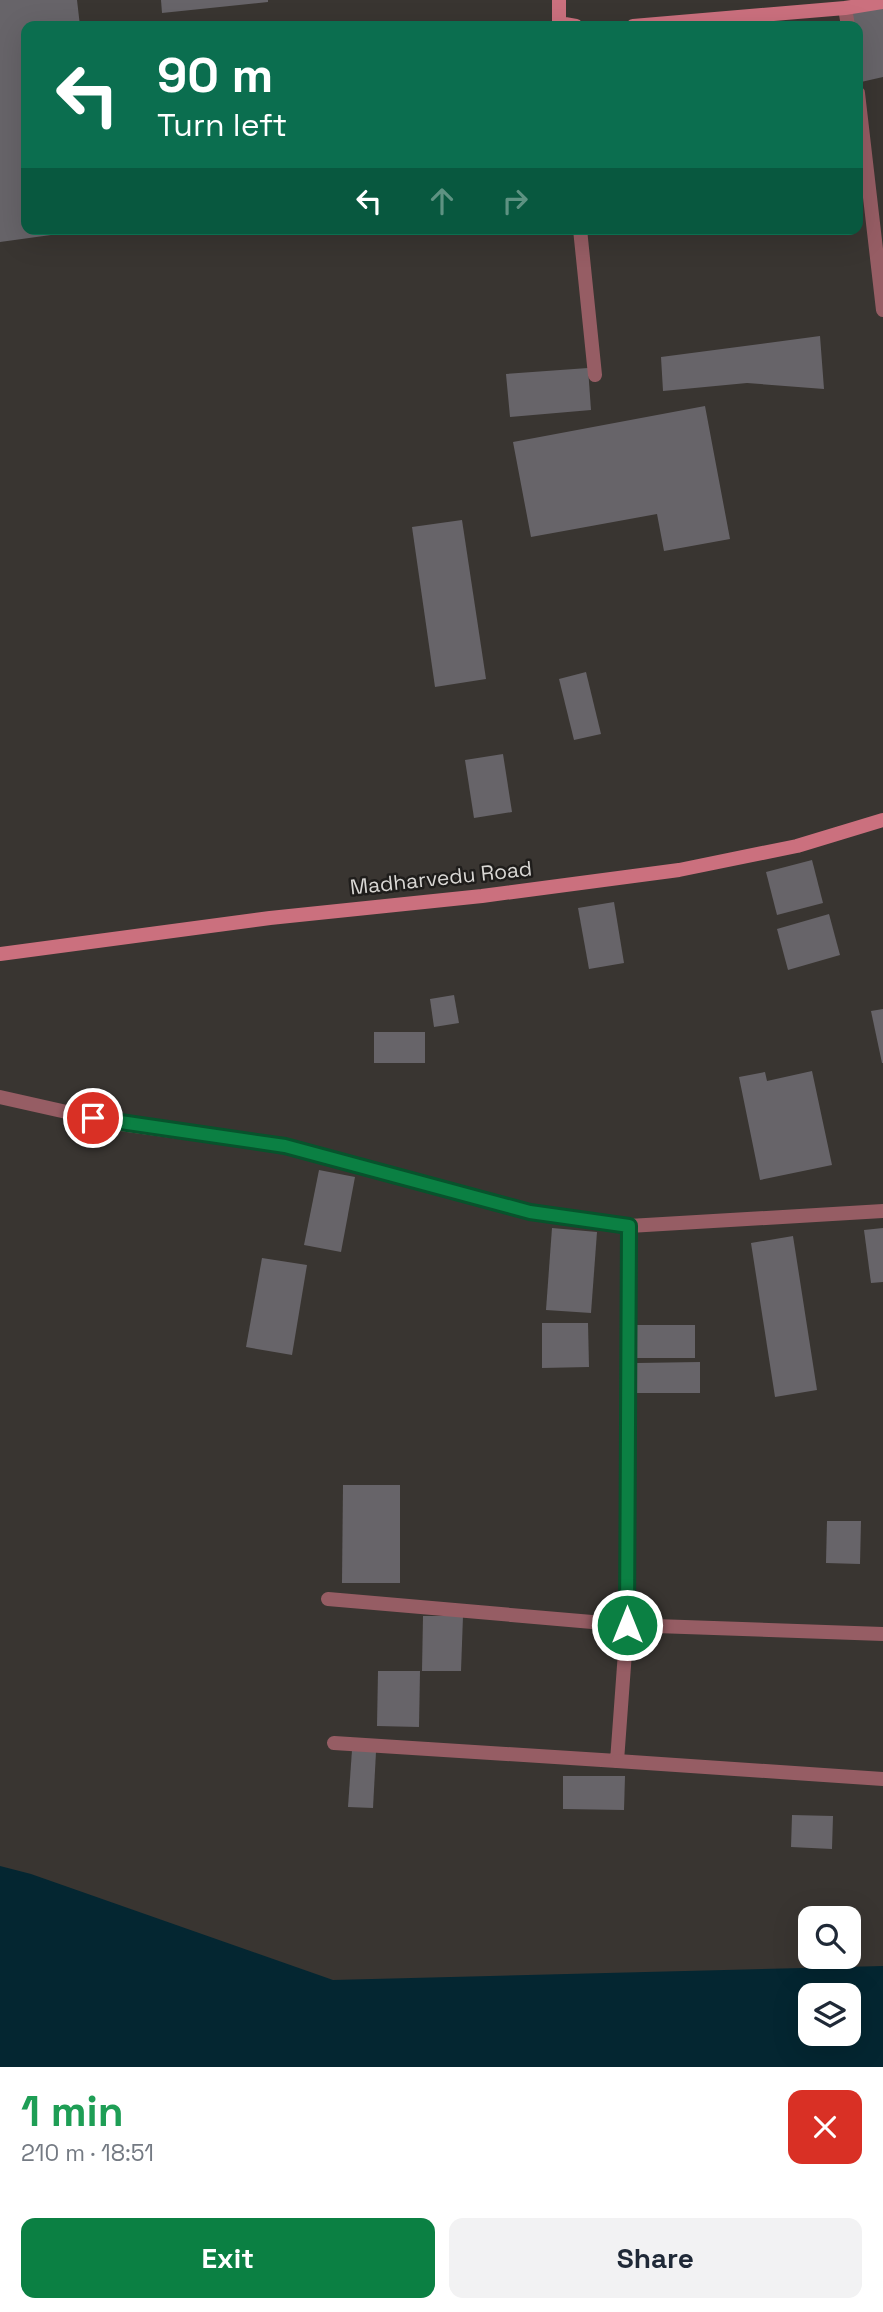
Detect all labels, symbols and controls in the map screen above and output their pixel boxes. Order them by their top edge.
text: 90 m [157,44,273,106]
icon: left [42,49,133,140]
text: Turn left [157,105,287,145]
icon: left [350,182,388,220]
icon: ahead [423,182,461,220]
icon: right [496,182,534,220]
street label: Madharvedu Road [349,855,533,900]
pin [63,1088,123,1148]
icon: arrive [74,1099,112,1137]
position arrow [590,1588,664,1662]
map controls [798,1906,861,2046]
button: search [798,1906,861,1969]
button: layers [798,1983,861,2046]
text: 1 min [21,2085,124,2138]
button: close [788,2090,862,2164]
text: 210 m · 18:51 [21,2138,154,2168]
button: Exit [21,2218,435,2298]
button: Share [449,2218,862,2298]

